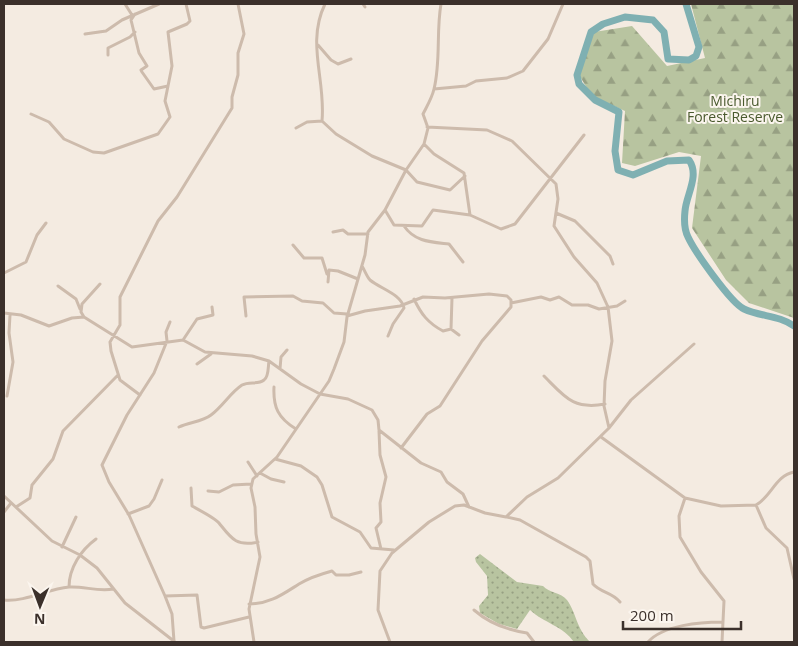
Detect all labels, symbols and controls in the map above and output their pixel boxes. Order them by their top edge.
park label: Michiru Forest Reserve [687,91,783,126]
north arrow [15,581,65,631]
scale bar [623,598,740,630]
text: 200 m [630,605,674,625]
text: N [34,610,46,629]

